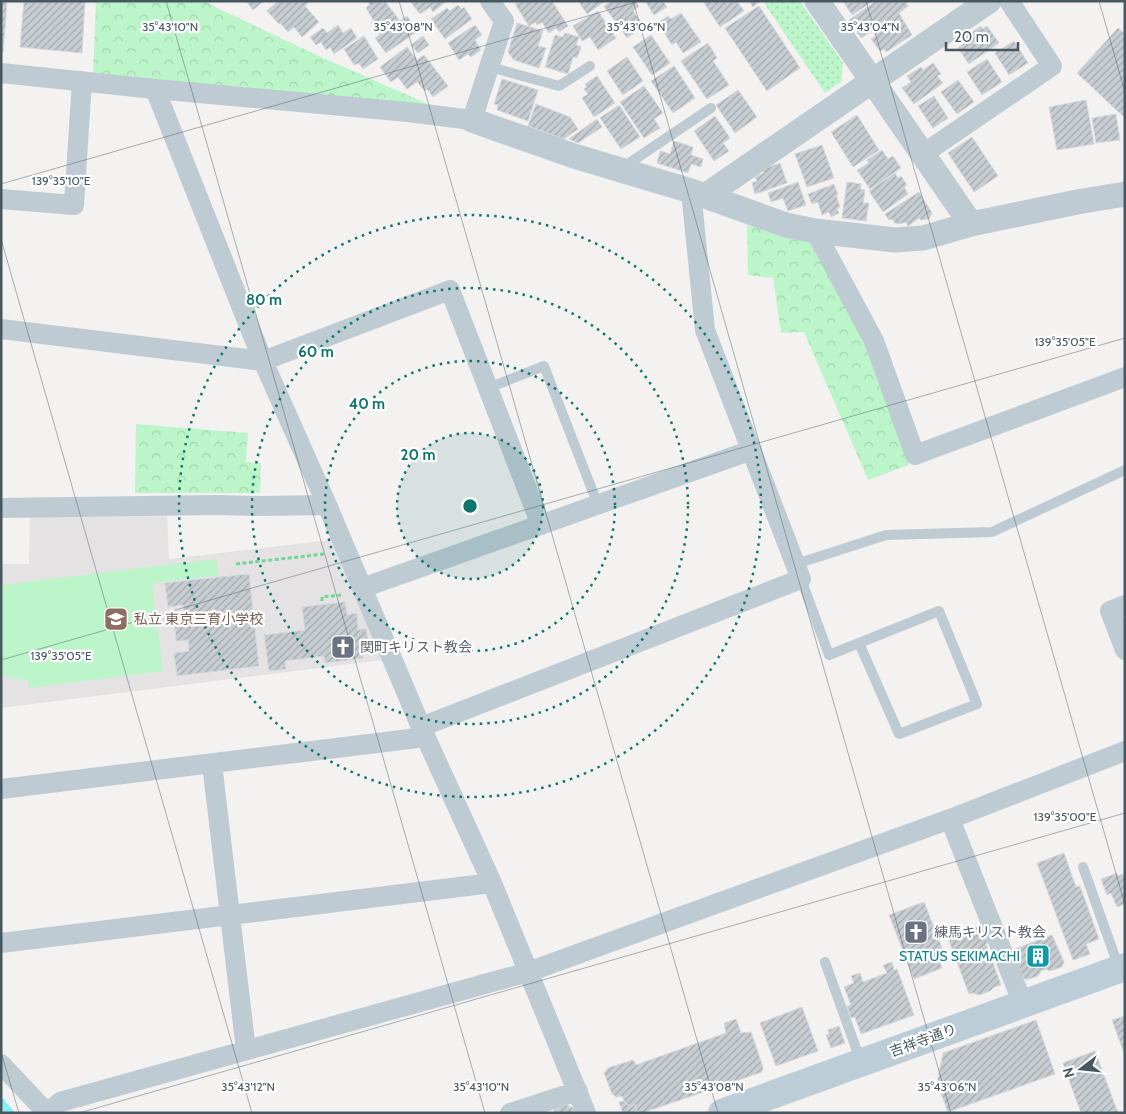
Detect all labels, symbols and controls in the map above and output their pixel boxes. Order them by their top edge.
text: 35°43'10"N [142,19,198,34]
text: 35°43'08"N [373,19,433,34]
text: 35°43'06"N [606,19,666,34]
text: 35°43'04"N [840,19,900,34]
scale bar [946,20,1018,52]
text: 20 m [954,28,989,46]
text: 139°35'10"E [32,173,91,188]
text: 80 m [246,291,282,309]
text: 139°35'05"E [1034,334,1096,349]
text: 60 m [298,343,334,361]
text: 40 m [349,395,385,413]
text: 20 m [401,446,435,464]
centre of rings [461,497,479,515]
school or university icon: 私立 東京三育小学校 [103,606,129,632]
place label: 私立 東京三育小学校 [134,610,263,628]
church icon: 関町キリスト教会 [330,634,356,660]
place label: 関町キリスト教会 [360,638,472,656]
text: 139°35'05"E [30,648,92,663]
text: 139°35'00"E [1033,809,1097,824]
church icon: 練馬キリスト教会 [903,919,929,945]
place label: 練馬キリスト教会 [934,923,1046,941]
building icon: STATUS SEKIMACHI [1025,943,1051,969]
place label: STATUS SEKIMACHI [899,947,1020,965]
street label: 吉祥寺通り [887,1020,959,1060]
north arrow [1056,1044,1106,1094]
text: N [1058,1065,1079,1080]
text: 35°43'12"N [221,1079,275,1094]
text: 35°43'10"N [453,1079,509,1094]
text: 35°43'08"N [684,1079,744,1094]
text: 35°43'06"N [917,1079,977,1094]

